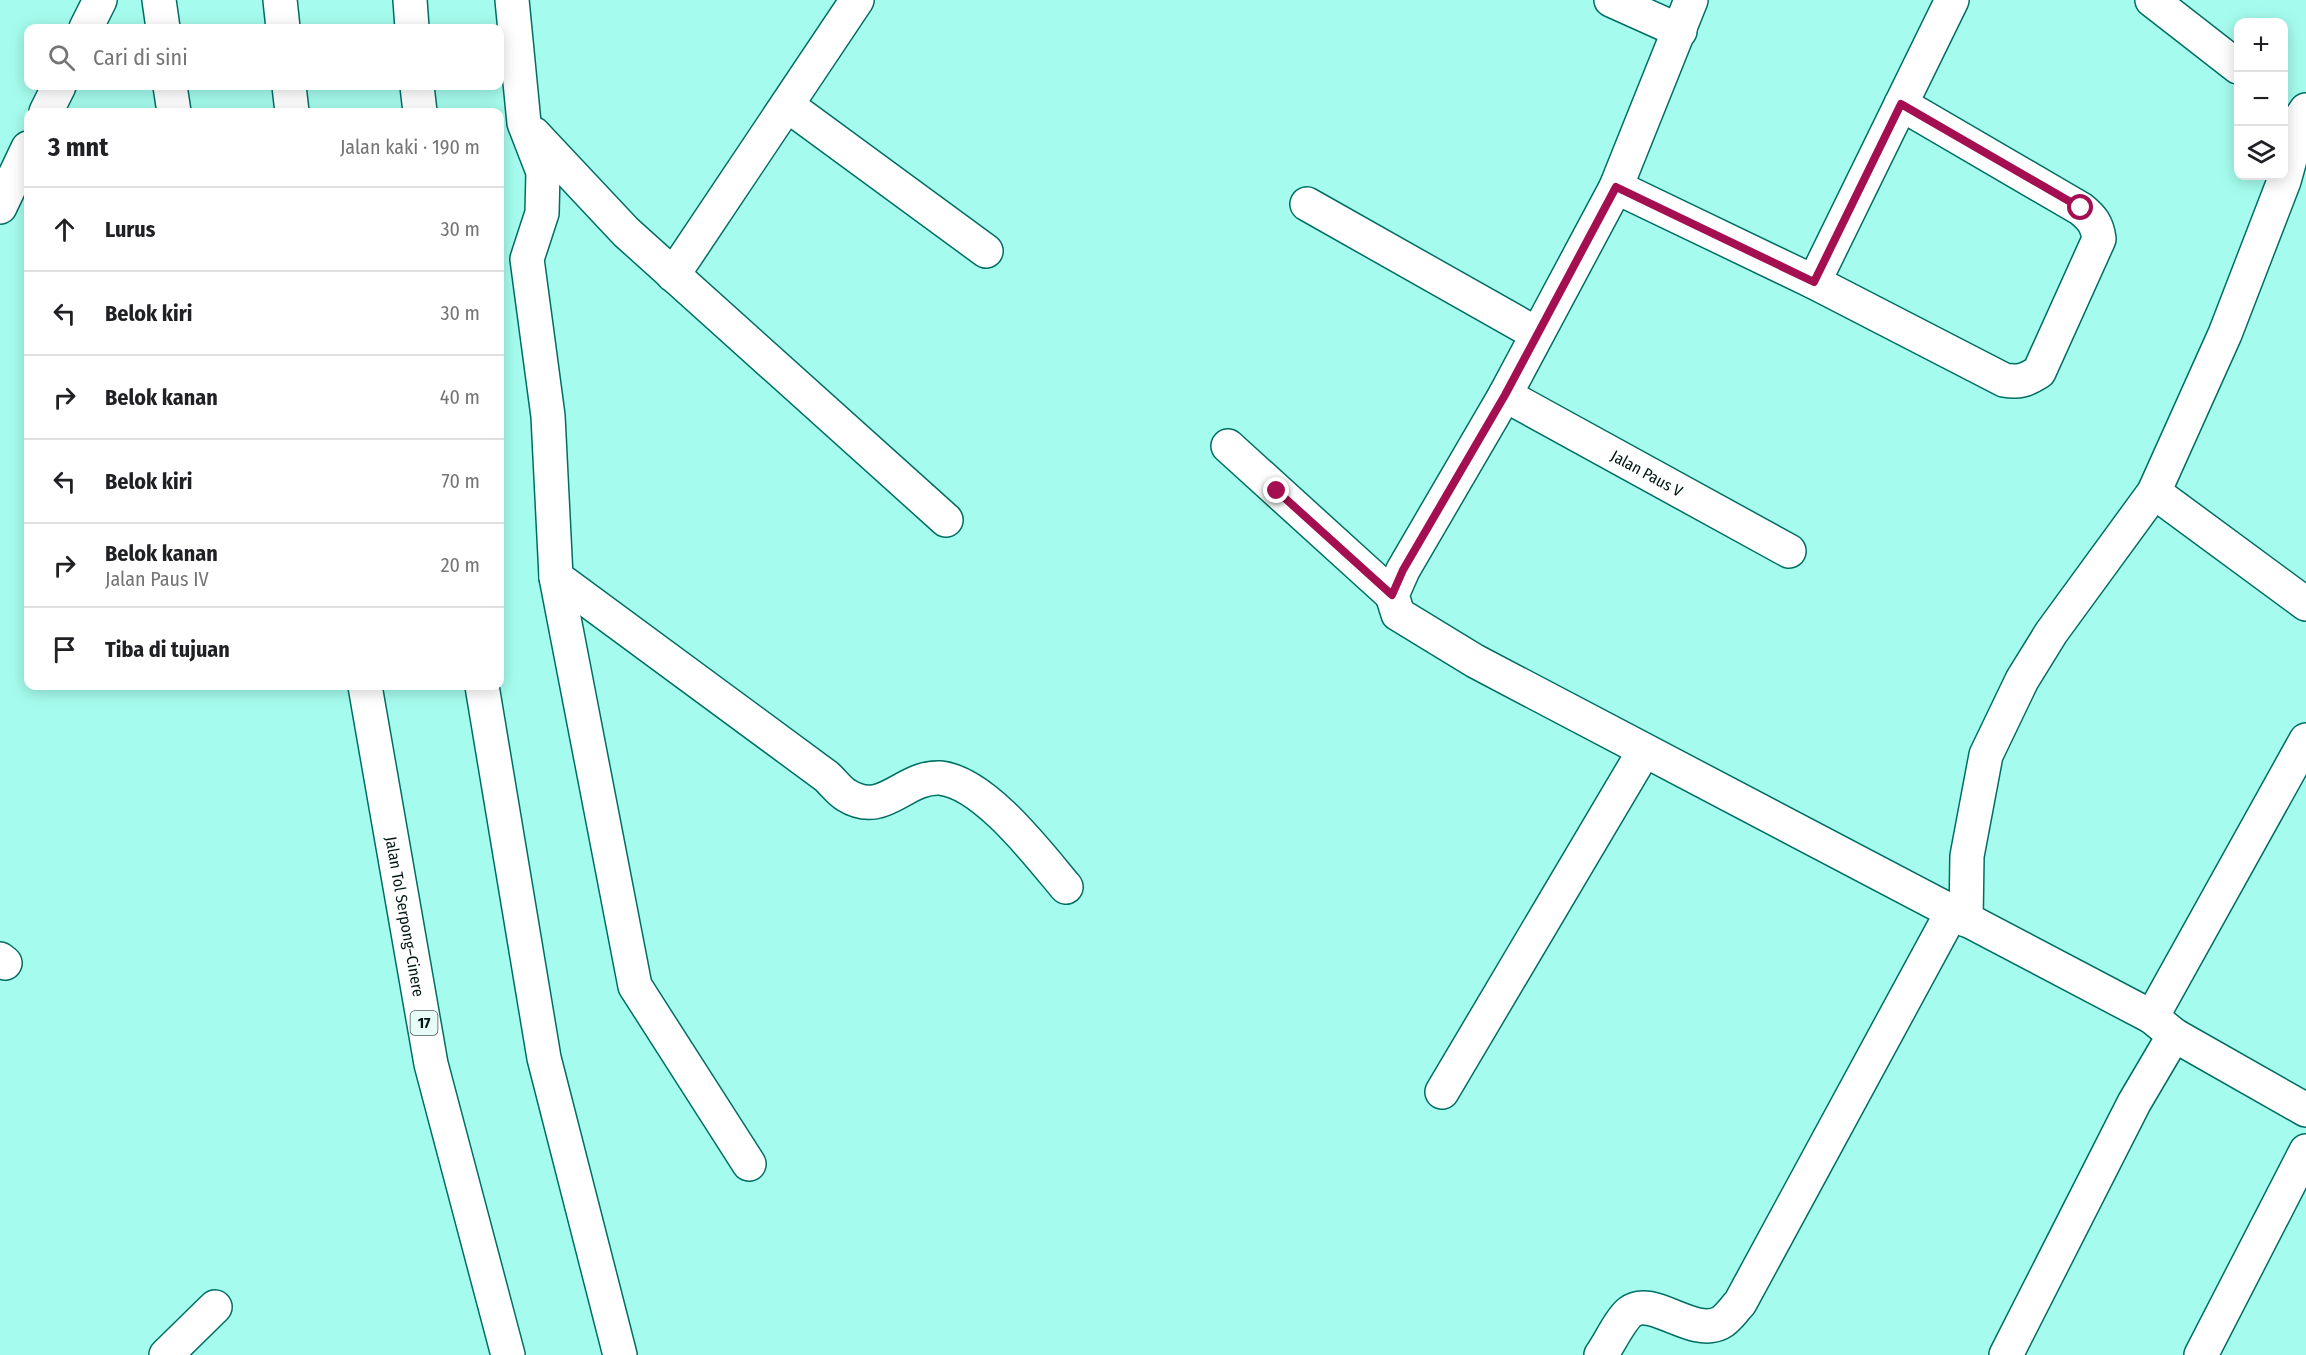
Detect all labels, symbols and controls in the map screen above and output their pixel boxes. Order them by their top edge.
map controls [2234,18,2288,180]
button: + [2234,18,2288,72]
search box [24,24,504,90]
icon: search [45,41,78,74]
text: Cari di sini [93,44,188,71]
button: − [2234,72,2288,126]
button: layers [2234,126,2288,180]
text: 3 mnt [48,132,108,163]
text: Jalan kaki · 190 m [340,135,480,159]
route start [2067,194,2093,220]
icon: ahead [48,213,81,246]
text: Lurus [105,216,155,243]
text: 30 m [440,217,480,241]
icon: left [48,297,81,330]
text: Belok kiri [105,300,193,327]
text: 30 m [440,301,480,325]
icon: right [48,381,81,414]
text: Belok kanan [105,384,218,411]
text: 40 m [440,385,480,409]
street label: Jalan Paus V [1608,446,1687,501]
icon: left [48,465,81,498]
text: Belok kiri [105,468,193,495]
text: 70 m [442,469,480,493]
route end [1263,477,1289,503]
text: Belok kanan [105,540,218,567]
icon: right [48,549,81,582]
text: 20 m [441,553,480,577]
text: Jalan Paus IV [105,567,209,591]
icon: arrive [48,633,81,666]
text: Tiba di tujuan [105,636,230,663]
street label: Jalan Tol Serpong–Cinere [382,835,429,998]
road number: 17 [410,1011,438,1035]

